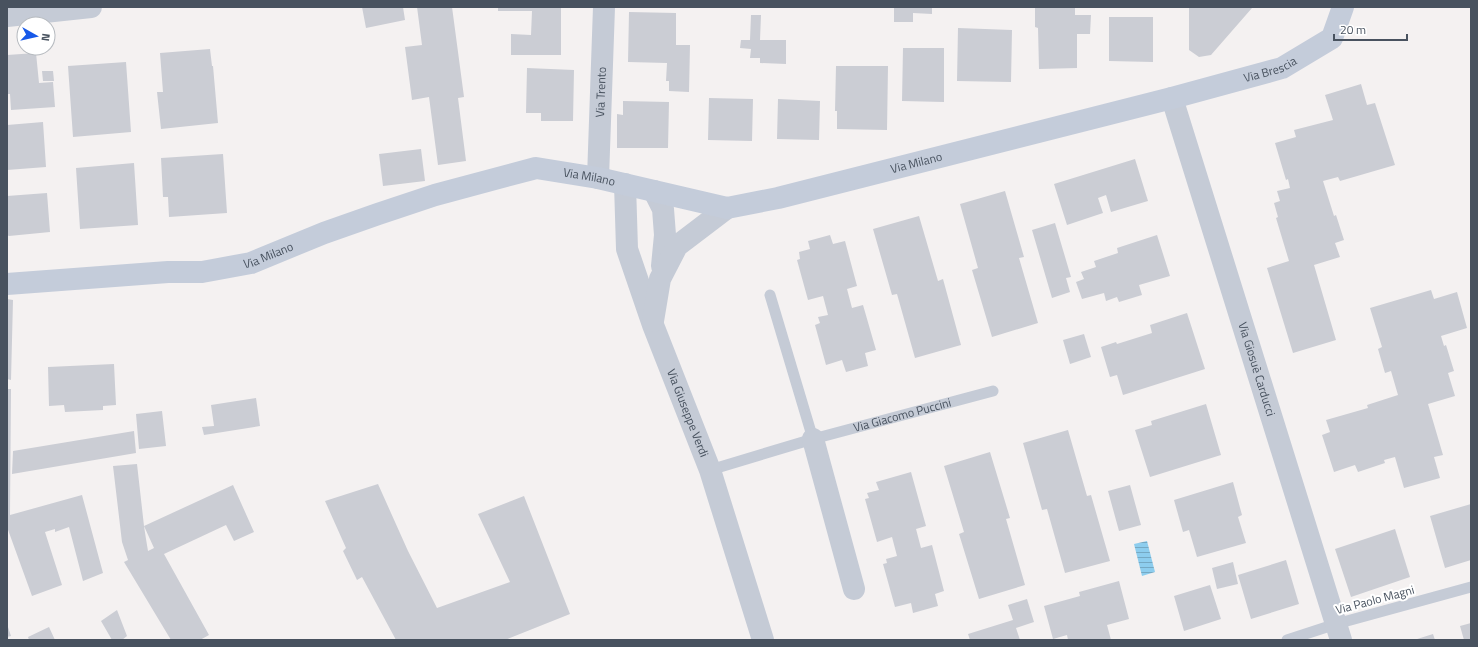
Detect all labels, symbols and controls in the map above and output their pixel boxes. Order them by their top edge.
north arrow [16,16,56,56]
scale bar [1334,16,1407,42]
text: 20 m [1340,20,1366,39]
text: N [37,33,54,42]
street label: Via Brescia [1241,51,1300,87]
street label: Via Trento [590,66,611,118]
street label: Via Milano [888,147,944,178]
street label: Via Milano [562,163,617,191]
street label: Via Milano [242,237,296,273]
street label: Via Giosuè Carducci [1233,320,1281,418]
street label: Via Giuseppe Verdi [662,366,714,460]
street label: Via Giacomo Puccini [851,393,953,437]
street label: Via Paolo Magni [1333,580,1416,619]

